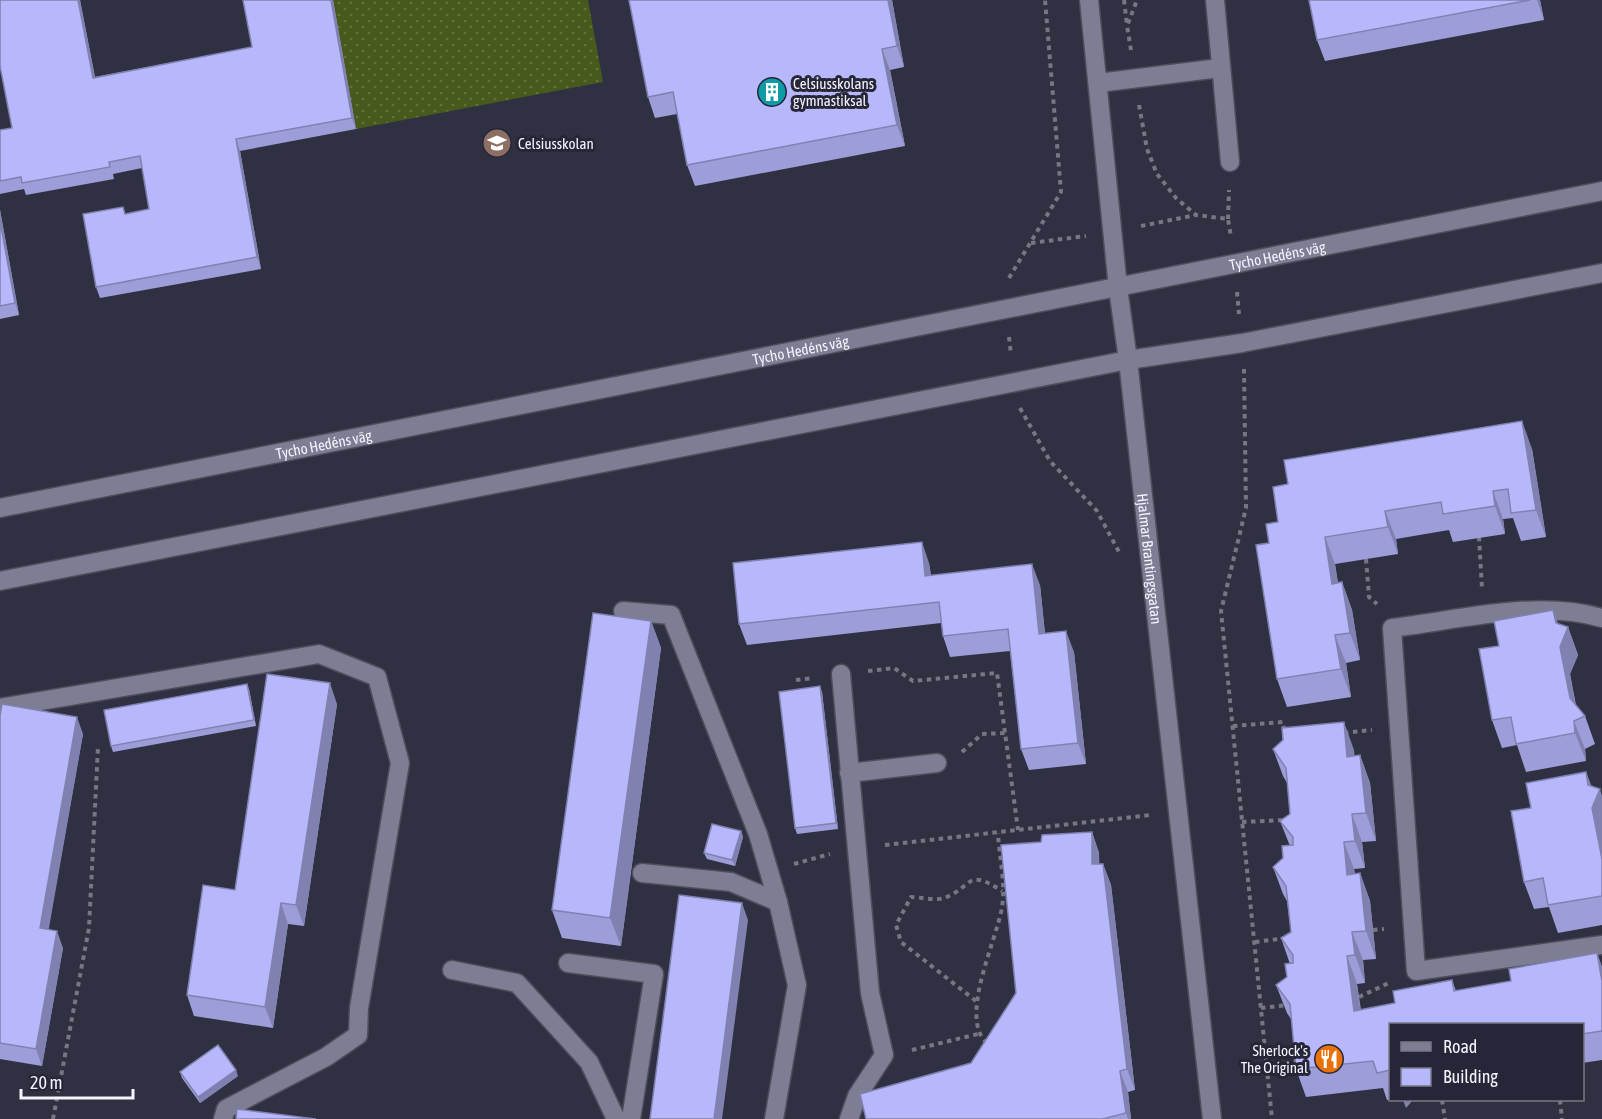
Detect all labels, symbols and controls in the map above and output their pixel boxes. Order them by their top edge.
place label: Celsiusskolans gymnastiksal [793,75,874,109]
building icon: Celsiusskolans gymnastiksal [756,76,788,108]
school or university icon: Celsiusskolan [481,127,513,159]
place label: Celsiusskolan [518,135,594,152]
street label: Tycho Hedéns väg [1228,237,1327,273]
street label: Tycho Hedéns väg [751,332,850,367]
street label: Tycho Hedéns väg [274,426,374,462]
street label: Hjalmar Brantingsgatan [1134,492,1166,625]
legend [1389,1023,1584,1101]
text: Road [1443,1036,1477,1057]
place label: Sherlock's The Original [1241,1042,1308,1076]
restaurant icon: Sherlock's The Original [1313,1043,1345,1075]
scale bar [21,1062,134,1100]
text: Building [1443,1066,1498,1087]
text: 20 m [30,1072,62,1093]

